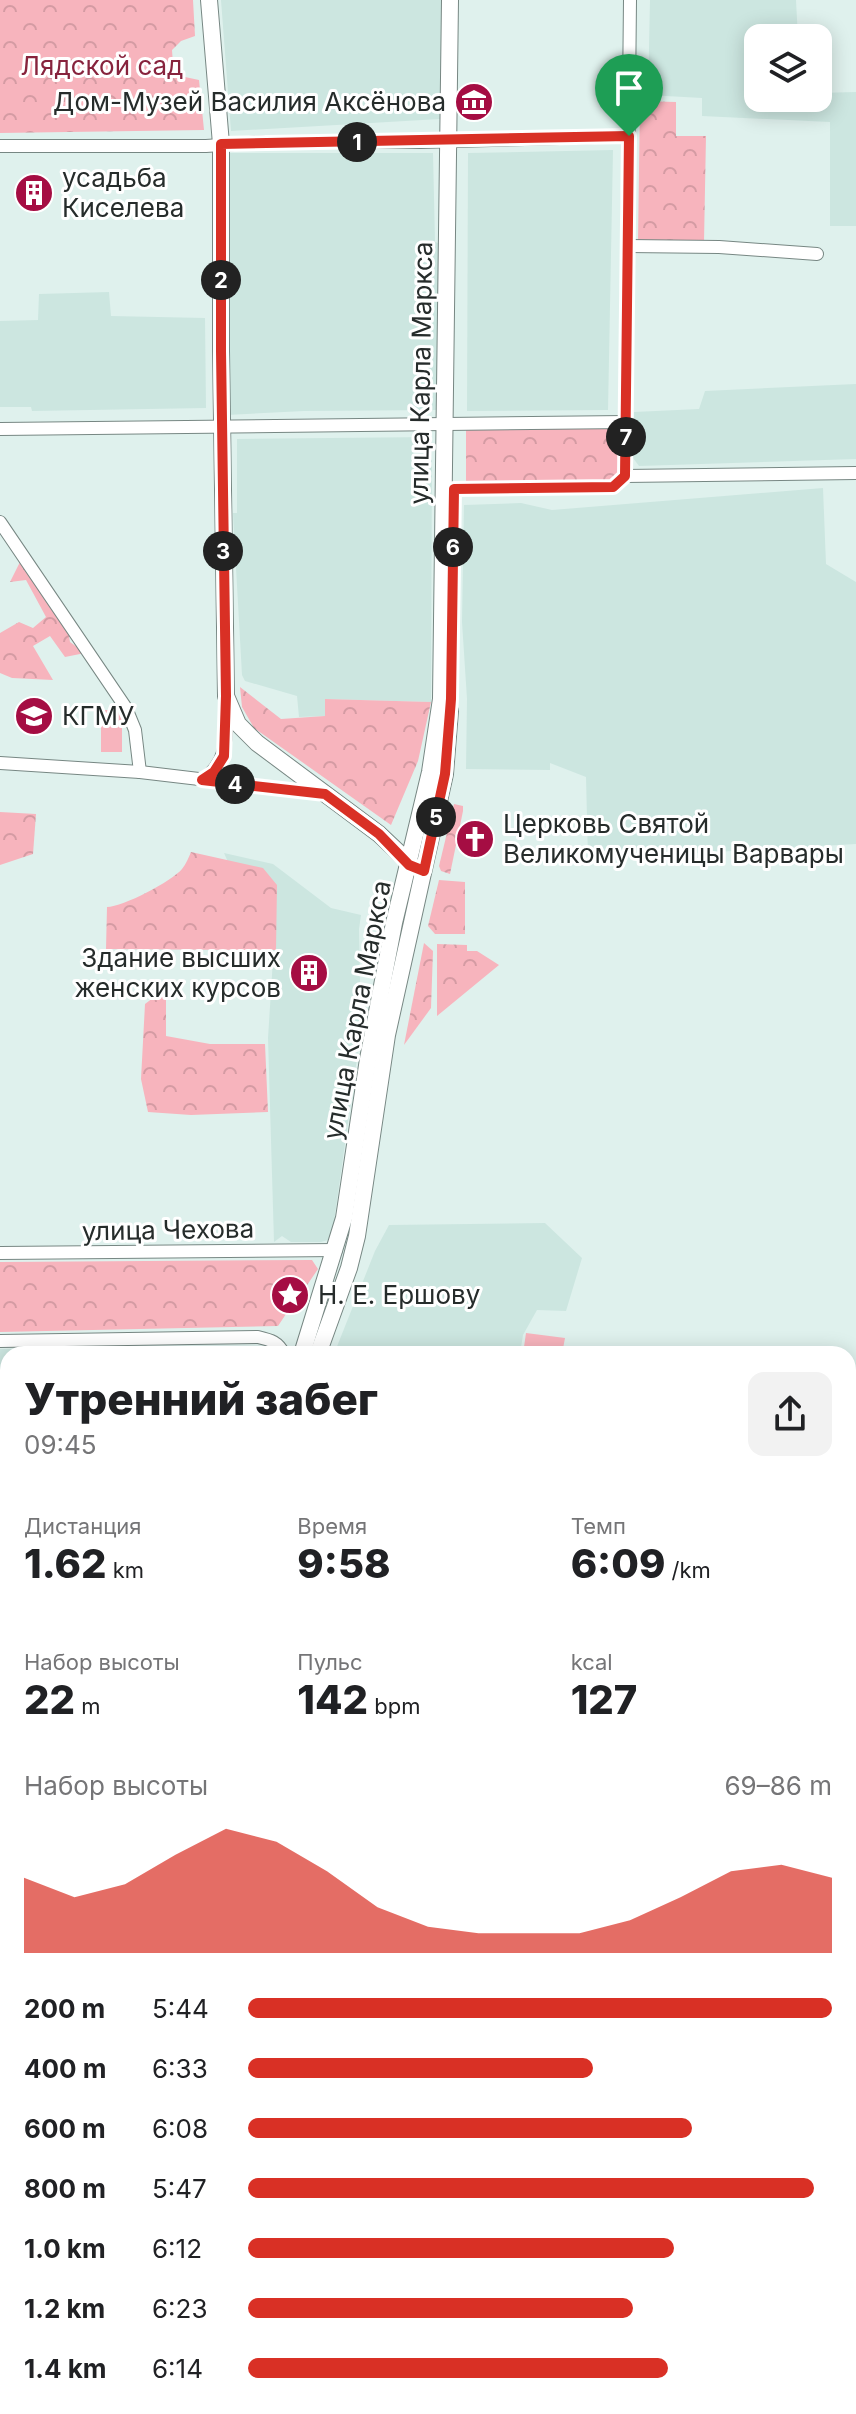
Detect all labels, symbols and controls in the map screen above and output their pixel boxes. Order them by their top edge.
map controls [744,24,832,112]
button: layers [744,24,832,112]
park label: Лядской сад [21,50,183,81]
pin [595,54,663,136]
icon: arrive [607,66,651,110]
museum icon: Дом-Музей Василия Аксёнова [453,81,495,123]
place label: Дом-Музей Василия Аксёнова [53,86,446,117]
pin: 1 [337,122,377,162]
text: 1 [352,129,362,155]
place label: усадьба Киселева [62,162,184,223]
building icon: усадьба Киселева [13,172,55,214]
street label: улица Карла Маркса [403,241,438,505]
pin: 2 [201,260,241,300]
text: 2 [214,267,228,293]
pin: 7 [606,417,646,457]
text: 7 [620,424,632,450]
pin: 6 [433,527,473,567]
pin: 3 [203,531,243,571]
text: 6 [446,534,460,560]
text: 3 [216,538,230,564]
school or university icon: КГМУ [13,695,55,737]
place label: КГМУ [62,700,134,731]
pin: 4 [215,764,255,804]
text: 4 [228,771,242,797]
pin: 5 [416,797,456,837]
text: 5 [429,804,443,830]
place label: Церковь Святой Великомученицы Варвары [503,808,844,869]
church icon: Церковь Святой Великомученицы Варвары [454,818,496,860]
street label: улица Карла Маркса [316,878,397,1142]
place label: Здание высших женских курсов [74,942,281,1003]
building icon: Здание высших женских курсов [288,952,330,994]
street label: улица Чехова [81,1212,254,1247]
place icon: Н. Е. Ершову [269,1274,311,1316]
place label: Н. Е. Ершову [318,1279,480,1310]
text: Утренний забег [24,1372,378,1426]
button: share [748,1372,832,1456]
text: 09:45 [24,1429,97,1460]
text: Дистанция [24,1513,142,1539]
text: Время [297,1513,367,1539]
text: Темп [571,1513,626,1539]
text: 1.62 [24,1539,107,1588]
text: 9:58 [297,1539,391,1588]
text: 6:09 [571,1539,665,1588]
text: km [107,1557,144,1583]
text: /km [665,1557,711,1583]
text: Набор высоты [24,1649,180,1675]
text: Пульс [297,1649,363,1675]
text: kcal [571,1649,613,1675]
text: 22 [24,1675,75,1724]
text: 142 [297,1675,368,1724]
text: 127 [571,1675,637,1724]
text: m [75,1693,100,1719]
text: bpm [368,1693,420,1719]
text: Набор высоты [24,1770,208,1801]
text: 69–86 m [724,1770,832,1801]
text: 200 m [24,1993,105,2024]
text: 5:44 [152,1993,209,2024]
text: 400 m [24,2053,107,2084]
text: 6:33 [152,2053,208,2084]
text: 600 m [24,2113,106,2144]
text: 6:08 [152,2113,208,2144]
text: 800 m [24,2173,106,2204]
text: 5:47 [152,2173,207,2204]
text: 1.0 km [24,2233,106,2264]
text: 6:12 [152,2233,202,2264]
text: 1.2 km [24,2293,105,2324]
text: 6:23 [152,2293,208,2324]
text: 1.4 km [24,2353,106,2384]
text: 6:14 [152,2353,203,2384]

